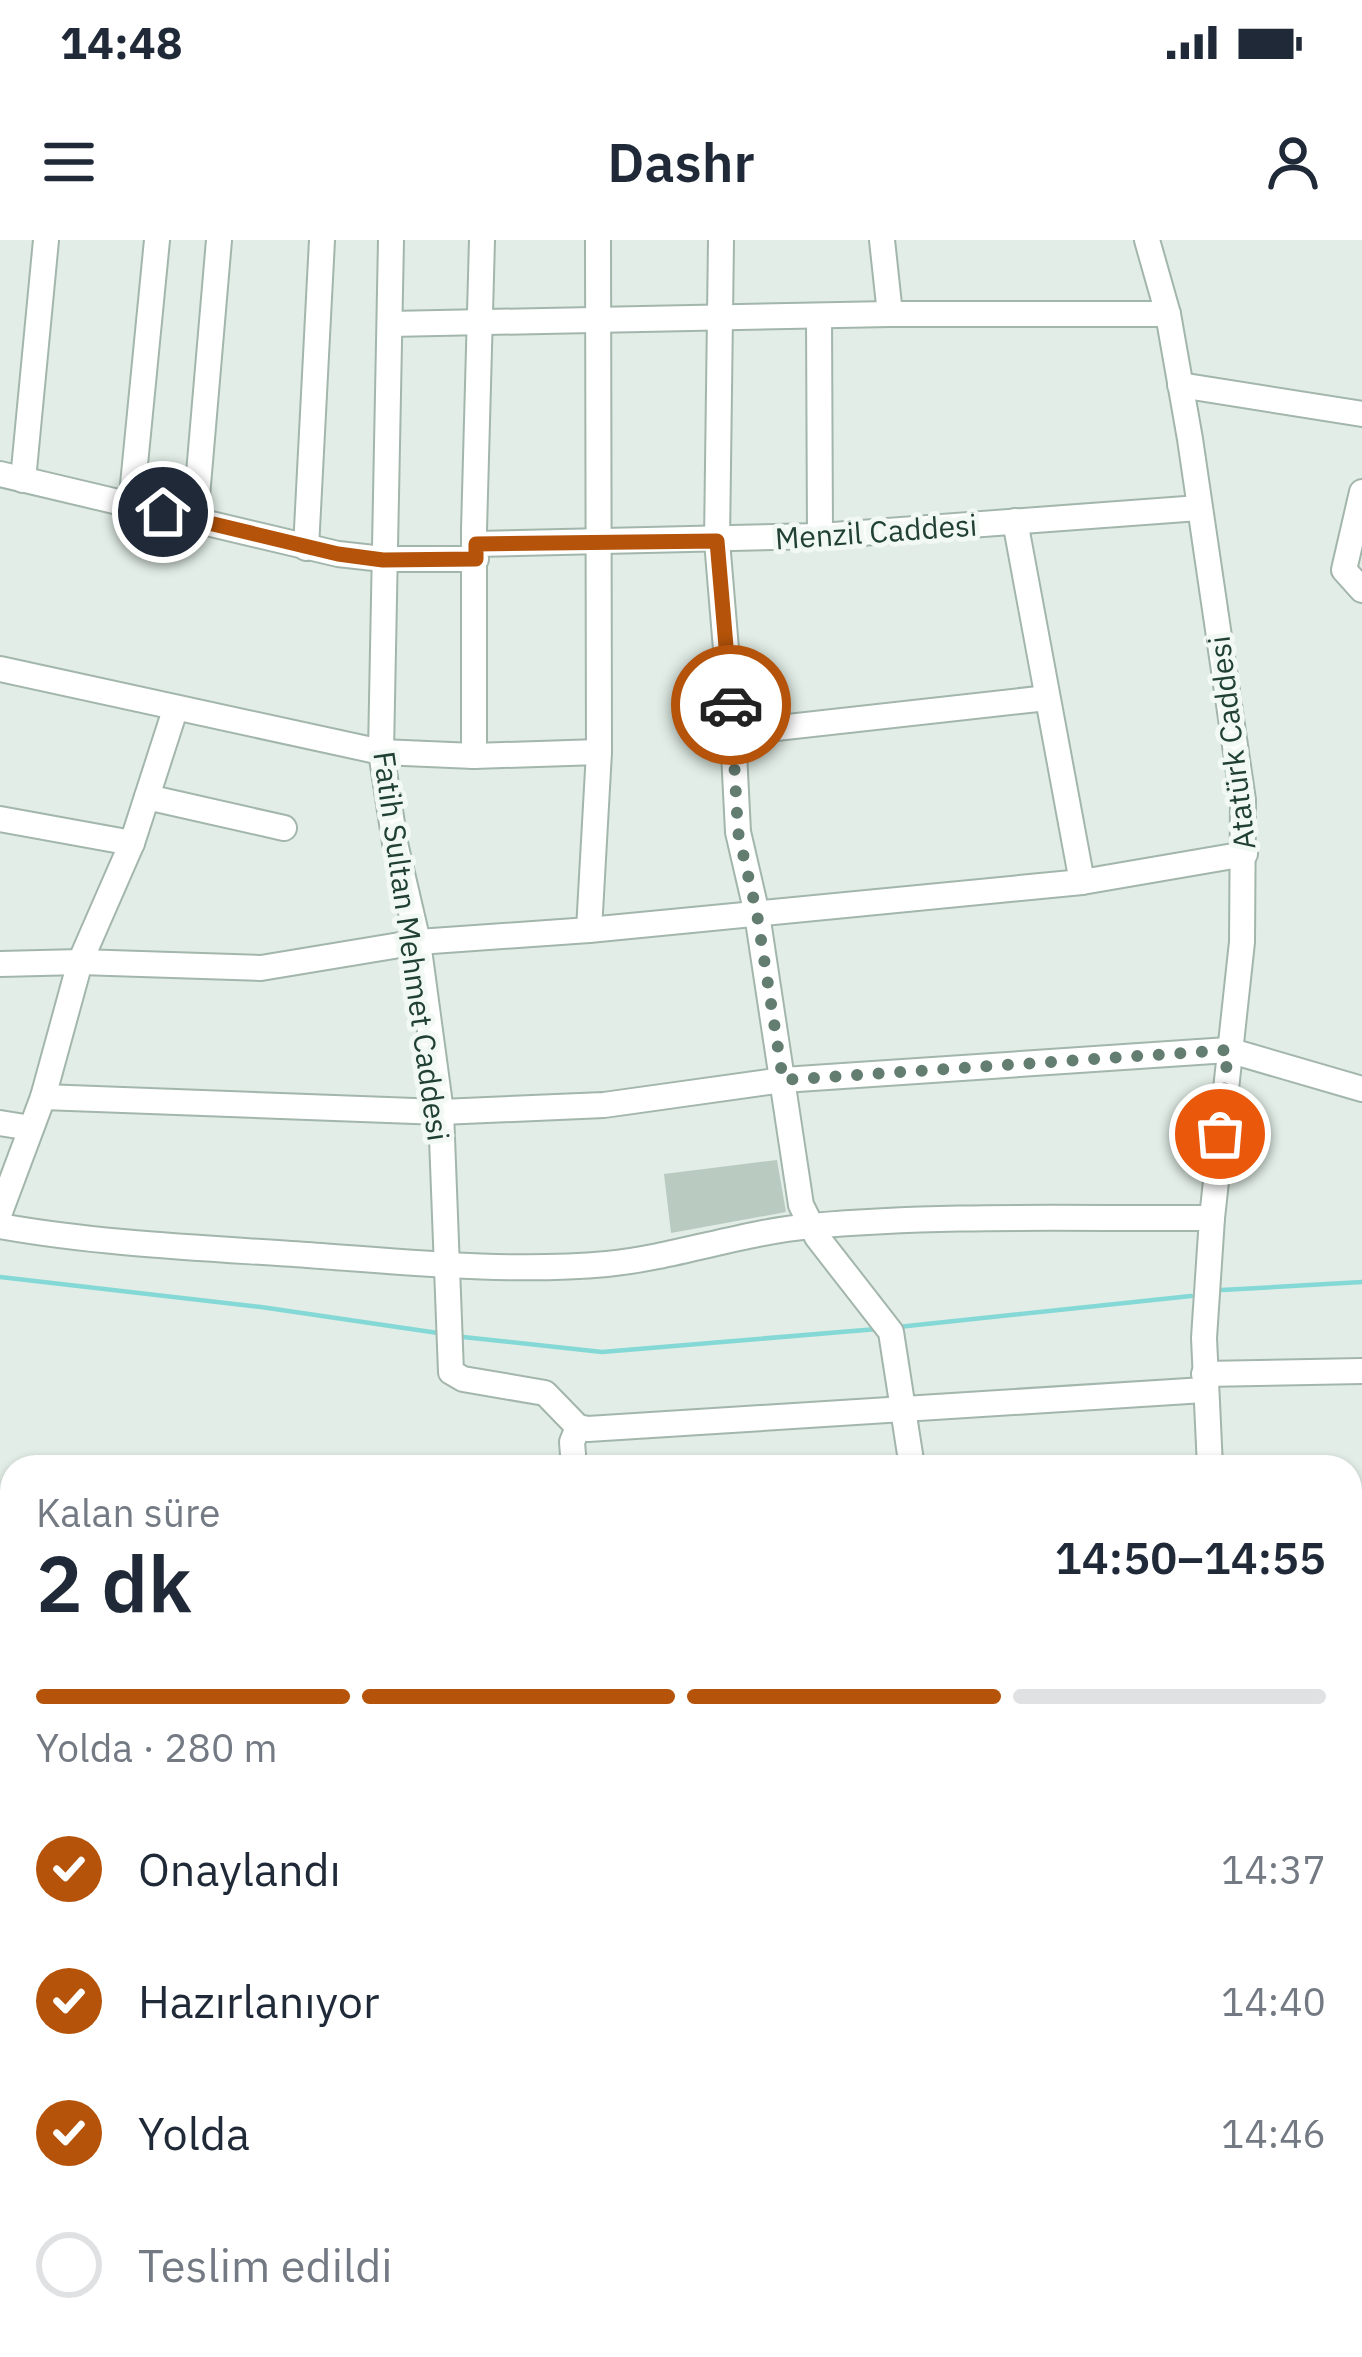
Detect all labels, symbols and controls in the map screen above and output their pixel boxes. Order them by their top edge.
text: 14:48 [60,13,183,71]
text: Dashr [607,127,755,197]
icon: menu [36,129,102,195]
icon: person [1260,129,1326,195]
pin [112,461,214,563]
icon: home [130,479,196,545]
street label: Menzil Caddesi [774,504,978,558]
street label: Atatürk Caddesi [1199,634,1263,852]
courier [671,645,791,765]
icon: car [698,672,764,738]
street label: Fatih Sultan Mehmet Caddesi [365,749,459,1143]
pin [1169,1083,1271,1185]
icon: bag [1187,1101,1253,1167]
text: Kalan süre [36,1487,220,1538]
text: 14:50–14:55 [1055,1528,1326,1586]
text: 2 dk [36,1532,192,1633]
text: Yolda · 280 m [36,1722,278,1773]
icon: check [36,1836,102,1902]
text: Onaylandı [138,1840,341,1898]
text: 14:37 [1221,1844,1326,1895]
icon: check [36,1968,102,2034]
text: Hazırlanıyor [138,1972,380,2030]
text: 14:40 [1221,1976,1326,2027]
icon: check [36,2100,102,2166]
text: Yolda [138,2104,250,2162]
text: 14:46 [1221,2108,1326,2159]
text: Teslim edildi [138,2236,392,2294]

